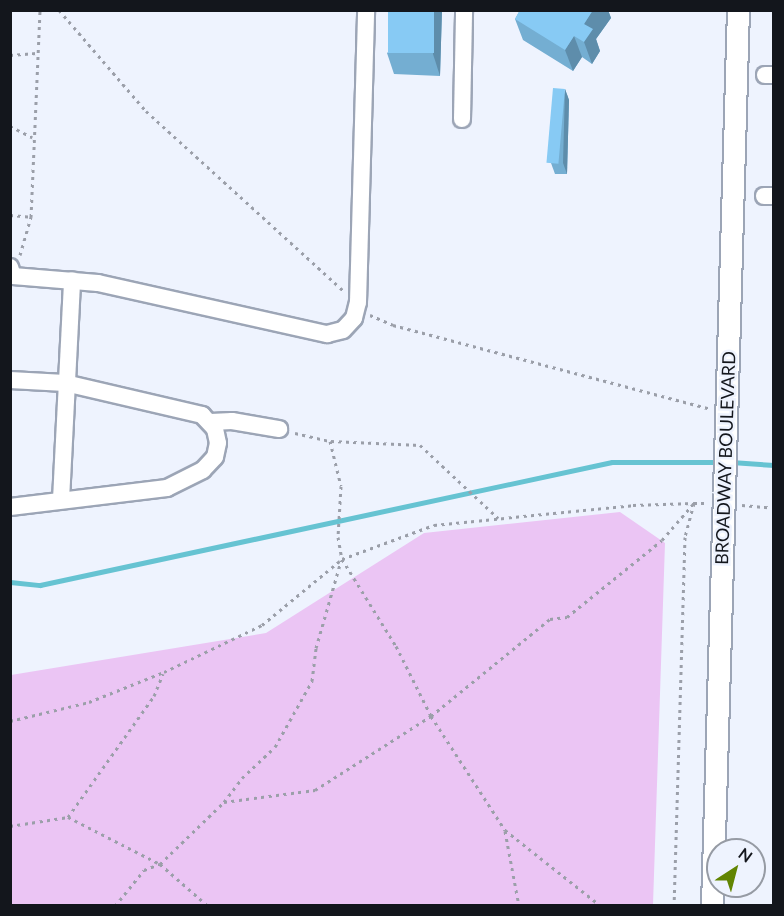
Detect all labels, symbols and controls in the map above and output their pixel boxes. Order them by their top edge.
street label: BROADWAY BOULEVARD [710,350,740,566]
north arrow [706,838,766,898]
text: N [735,843,756,866]

